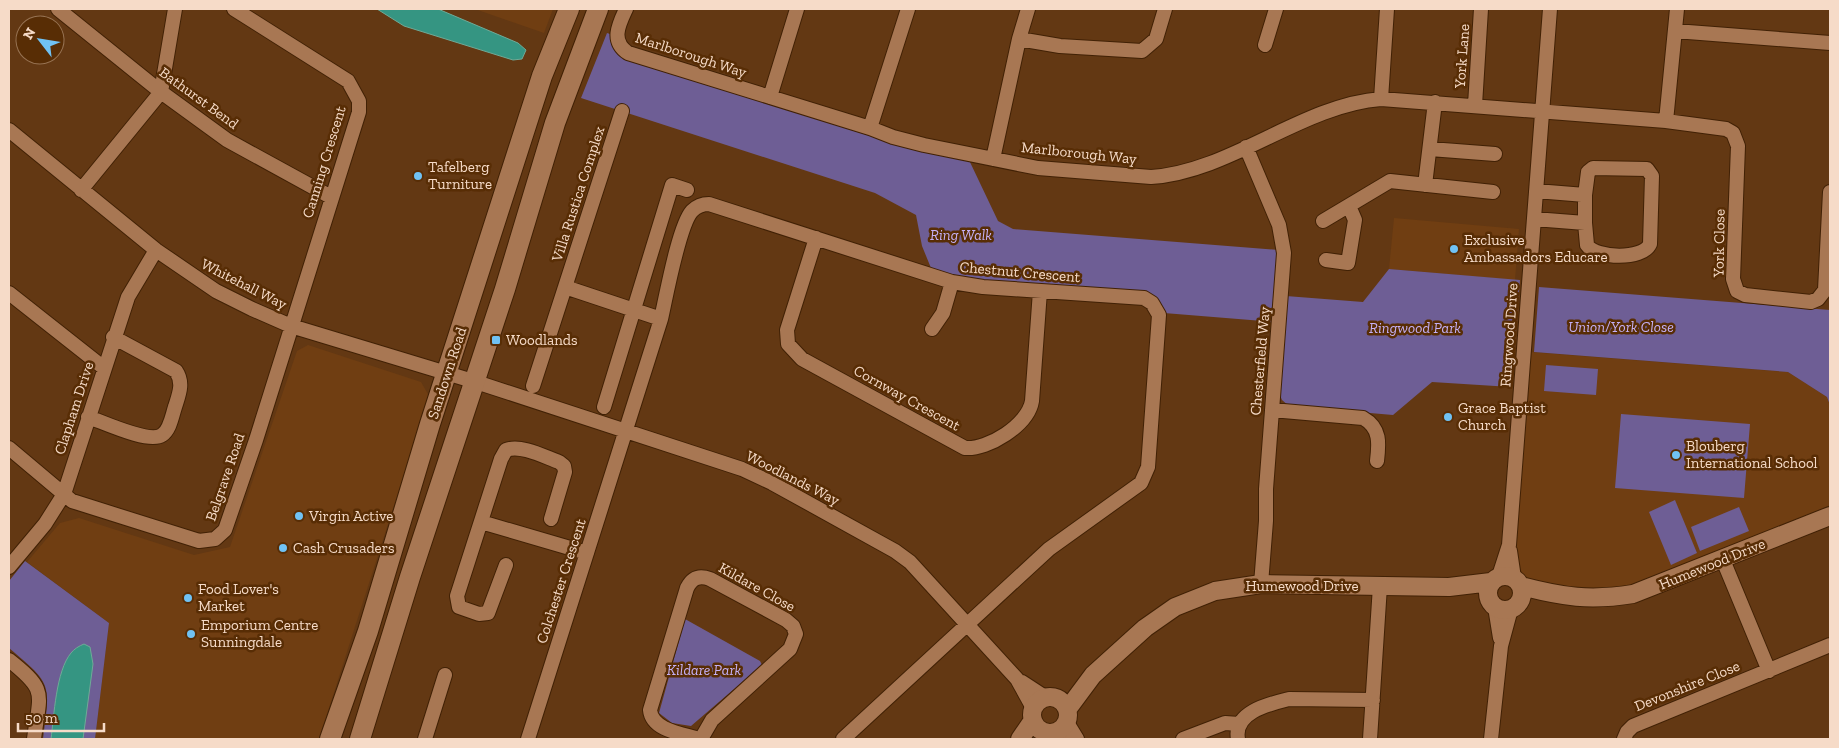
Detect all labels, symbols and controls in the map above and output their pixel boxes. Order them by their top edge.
north arrow [15,15,65,65]
street label: York Lane [1451,23,1473,90]
text: N [19,24,39,43]
street label: Marlborough Way [633,29,749,82]
street label: Bathurst Bend [156,63,243,133]
street label: Canning Crescent [298,103,350,220]
street label: Villa Rustica Complex [547,124,608,265]
street label: Marlborough Way [1020,138,1138,168]
place label: Tafelberg Turniture [428,158,492,193]
marker: Tafelberg Turniture [412,170,424,182]
street label: York Close [1709,209,1729,278]
park label: Ring Walk [930,226,992,244]
place label: Exclusive Ambassadors Educare [1464,231,1608,266]
marker: Exclusive Ambassadors Educare [1448,243,1460,255]
street label: Whitehall Way [198,255,290,313]
street label: Chestnut Crescent [959,258,1081,286]
street label: Ringwood Drive [1496,283,1522,387]
street label: Chesterfield Way [1246,305,1274,416]
park label: Union/York Close [1568,318,1674,336]
park label: Ringwood Park [1369,319,1461,337]
street label: Sandown Road [424,324,471,421]
place label: Woodlands [506,331,578,349]
marker: Woodlands [490,334,502,346]
street label: Clapham Drive [51,359,97,457]
street label: Cornway Crescent [851,361,964,435]
place label: Grace Baptist Church [1458,399,1546,434]
marker: Grace Baptist Church [1442,411,1454,423]
street label: Belgrave Road [202,430,249,523]
place label: Blouberg International School [1686,437,1818,472]
street label: Woodlands Way [743,447,843,509]
marker: Blouberg International School [1670,449,1682,461]
place label: Virgin Active [308,507,393,525]
marker: Virgin Active [293,510,305,522]
street label: Colchester Crescent [532,516,590,646]
street label: Humewood Drive [1656,534,1768,594]
place label: Cash Crusaders [293,539,395,557]
marker: Cash Crusaders [277,542,289,554]
street label: Kildare Close [715,559,799,615]
street label: Humewood Drive [1246,577,1358,595]
place label: Food Lover's Market [198,580,279,615]
marker: Food Lover's Market [182,592,194,604]
place label: Emporium Centre Sunningdale [201,616,318,651]
marker: Emporium Centre Sunningdale [185,628,197,640]
street label: Devonshire Close [1632,657,1742,715]
park label: Kildare Park [667,661,742,679]
scale bar [18,700,104,732]
text: 50 m [25,709,58,727]

